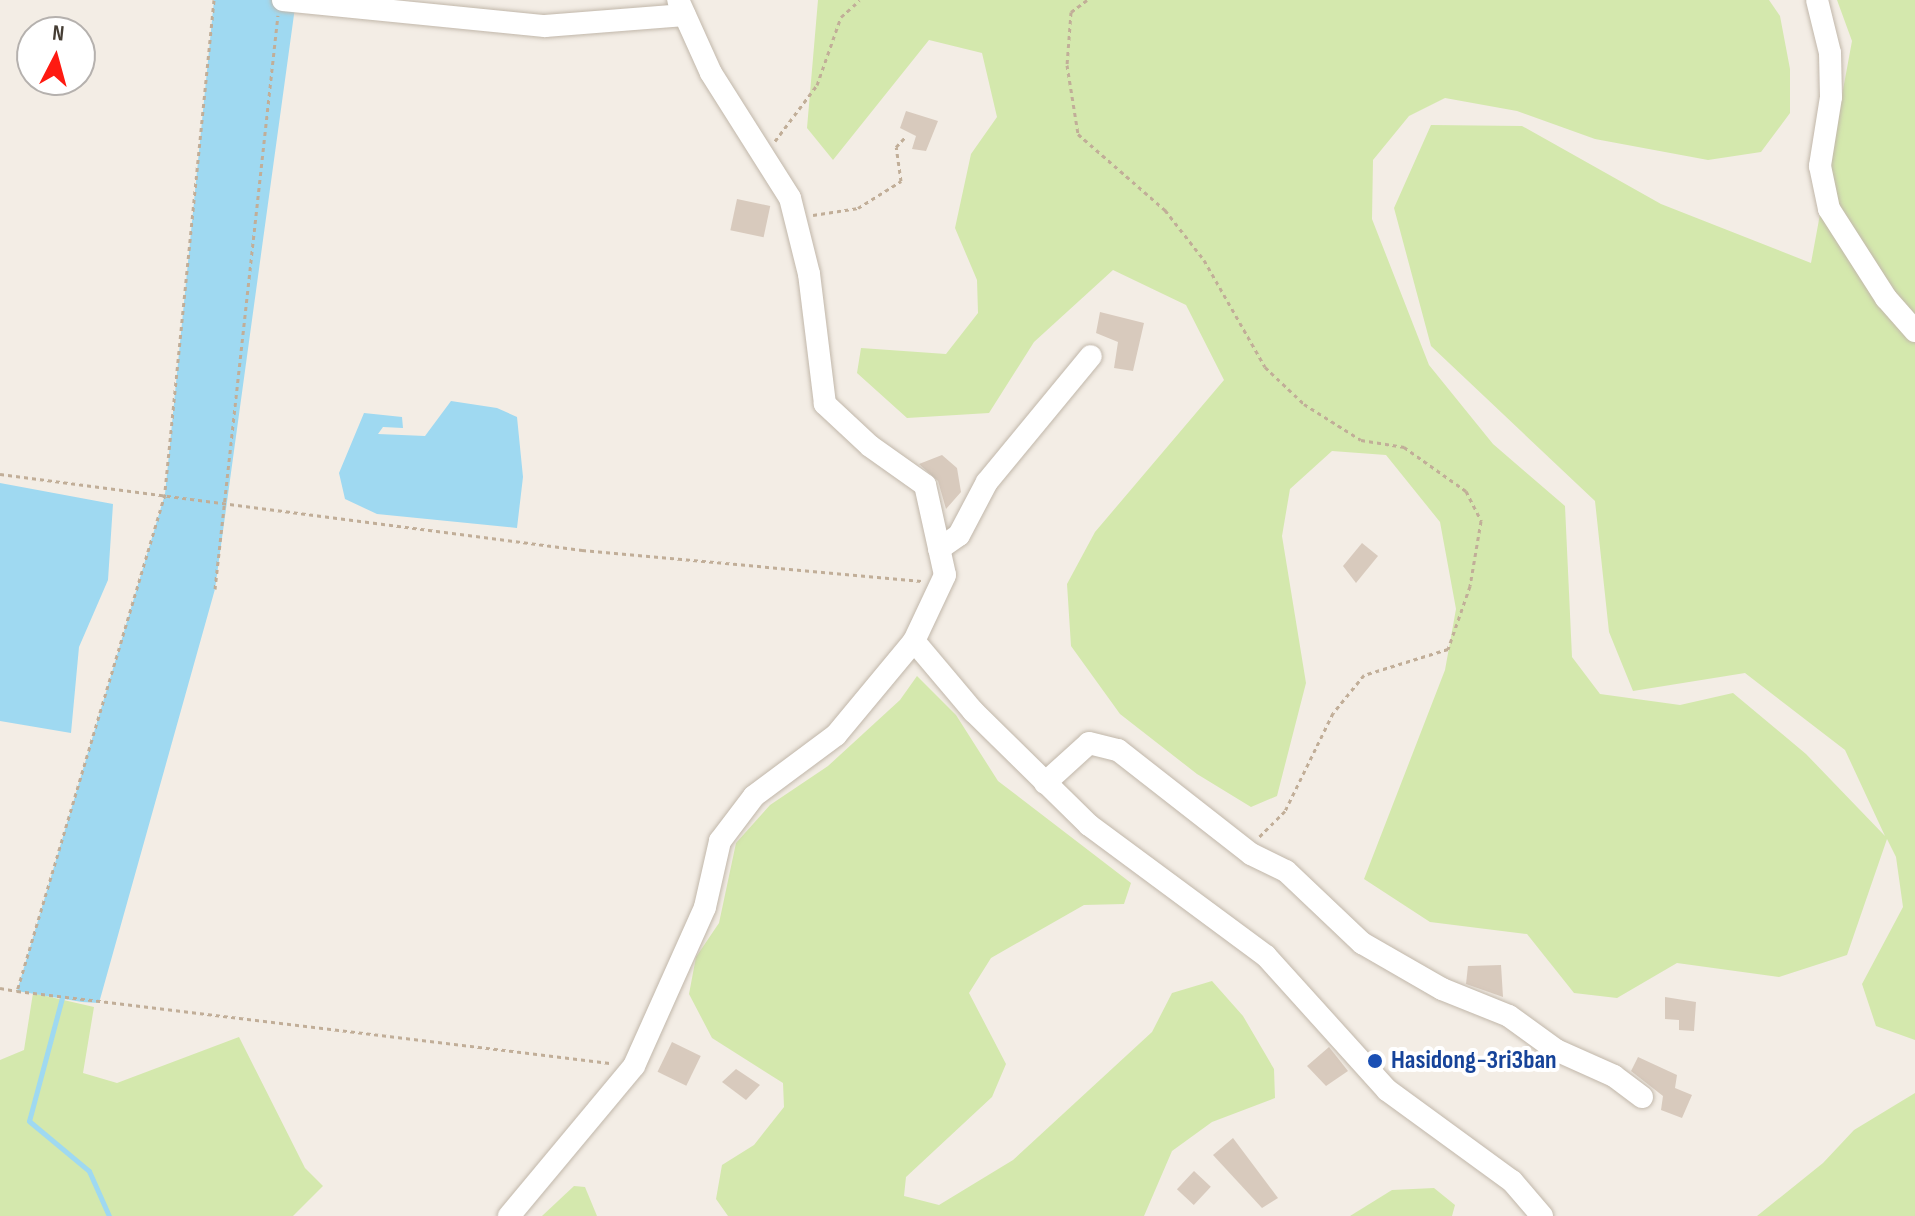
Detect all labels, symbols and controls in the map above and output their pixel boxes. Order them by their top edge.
north arrow [16,16,96,96]
text: N [51,20,66,48]
place label: Hasidong-3ri3ban [1391,1045,1557,1077]
marker: Hasidong-3ri3ban [1366,1052,1384,1070]

